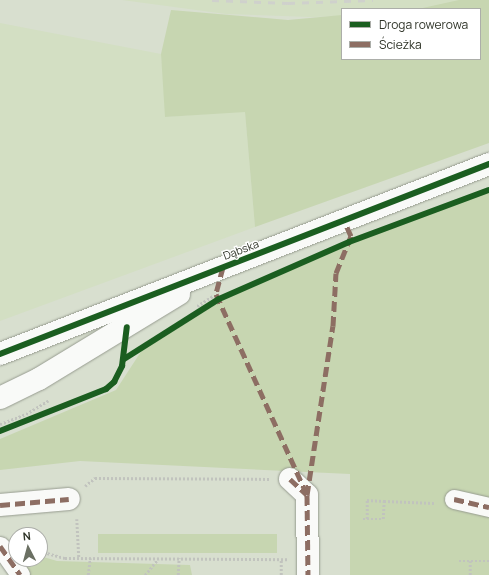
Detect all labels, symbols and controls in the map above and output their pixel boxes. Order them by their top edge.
legend [341,8,481,60]
text: Droga rowerowa [379,16,468,33]
text: Ścieżka [379,36,422,53]
street label: Dąbska [221,237,261,263]
north arrow [8,527,48,567]
text: N [22,528,32,543]

